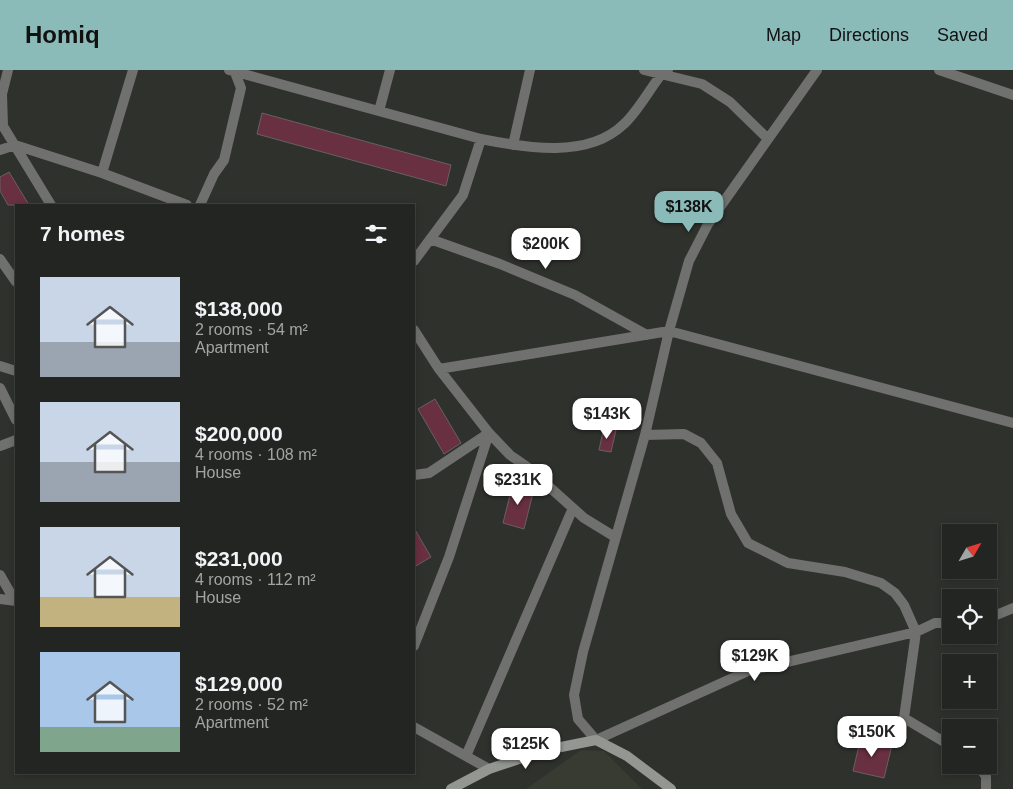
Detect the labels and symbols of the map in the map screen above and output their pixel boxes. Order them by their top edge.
pin: $138K [654,190,724,233]
pin: $200K [511,228,581,270]
pin: $143K [572,398,642,440]
pin: $231K [483,464,553,506]
north arrow [942,524,998,579]
pin: $129K [720,640,790,682]
pin: $150K [837,716,907,758]
pin: $125K [491,728,561,770]

